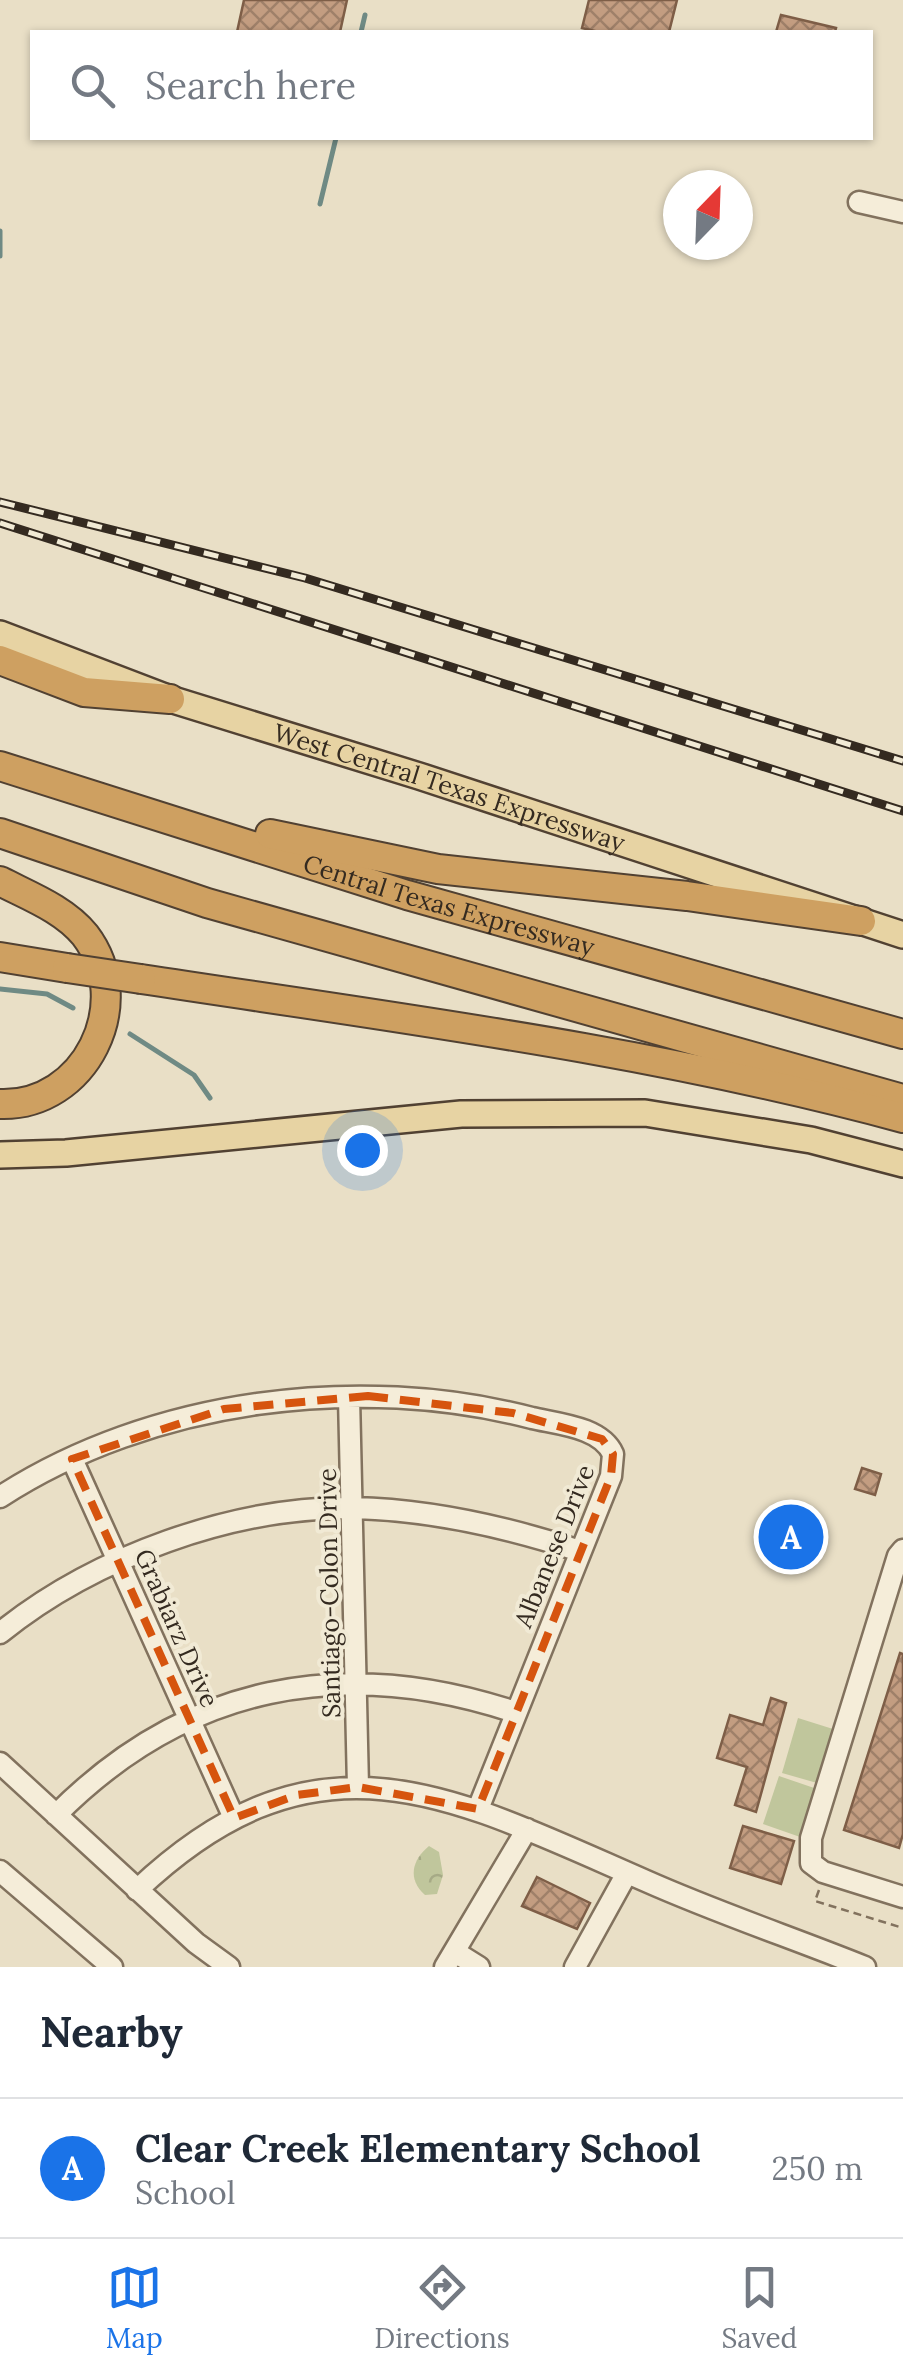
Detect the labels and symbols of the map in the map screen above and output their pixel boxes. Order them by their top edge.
north arrow [663,170,753,260]
street label: West Central Texas Expressway [270,716,630,859]
street label: Central Texas Expressway [299,847,599,963]
your location [337,1125,388,1176]
street label: Albanese Drive [506,1460,601,1633]
street label: Santiago-Colon Drive [311,1468,347,1718]
pin: A [758,1500,824,1574]
street label: Grabiarz Drive [128,1544,226,1712]

